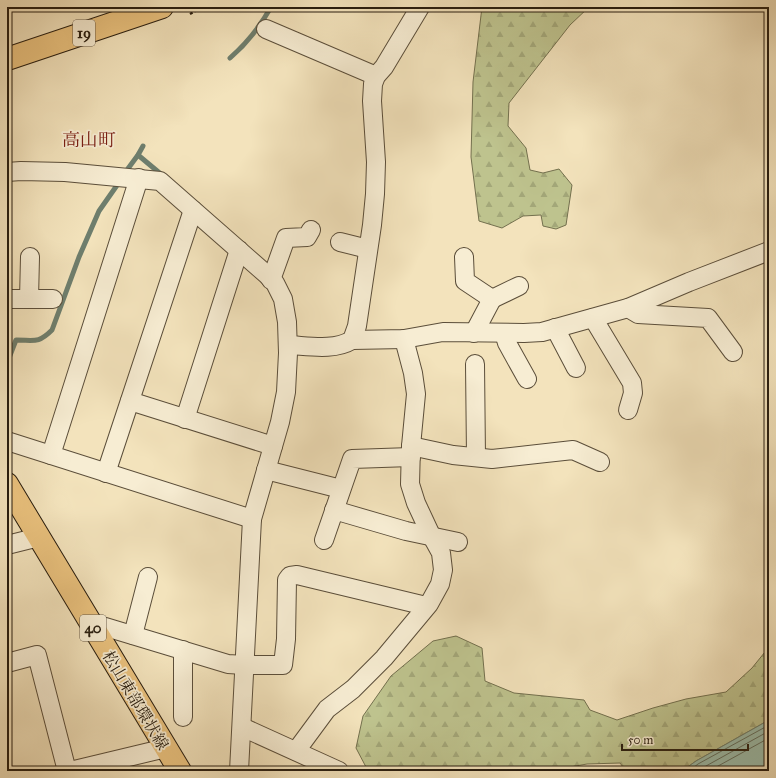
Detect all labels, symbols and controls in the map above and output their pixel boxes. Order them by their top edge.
road number: 19 [73,20,95,46]
district label: 高山町 [62,129,116,151]
road number: 40 [80,615,106,641]
street label: 松山東部環状線 [99,647,173,753]
scale bar [622,726,748,752]
text: 50 m [628,733,653,747]

